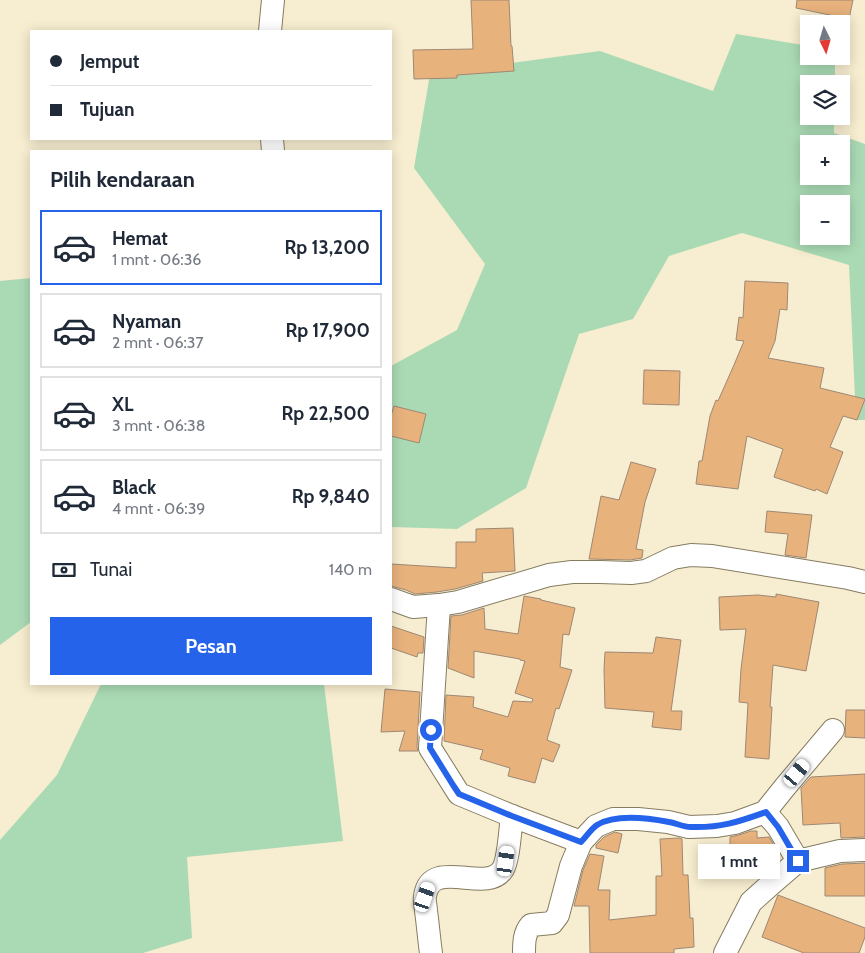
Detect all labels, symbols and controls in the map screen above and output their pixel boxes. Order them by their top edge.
north arrow [800,15,850,65]
map controls [800,15,850,245]
text: Jemput [80,50,139,73]
button: layers [800,75,850,125]
text: Tujuan [80,98,134,121]
button: + [800,135,850,185]
text: Pilih kendaraan [50,166,195,193]
button: − [800,195,850,245]
icon: car [52,225,97,270]
text: Hemat [112,227,168,250]
text: Rp 13,200 [285,236,370,259]
text: 1 mnt · 06:36 [112,250,201,269]
icon: car [52,308,97,353]
text: Nyaman [112,310,181,333]
text: Rp 17,900 [285,319,370,342]
text: 2 mnt · 06:37 [112,333,204,352]
icon: car [52,391,97,436]
text: XL [112,393,133,416]
text: Rp 22,500 [282,402,370,425]
text: 3 mnt · 06:38 [112,416,205,435]
icon: car [52,474,97,519]
text: Black [112,476,156,499]
text: Rp 9,840 [292,485,370,508]
text: 4 mnt · 06:39 [112,499,205,518]
icon: cash [50,556,78,584]
text: Tunai [90,558,132,581]
text: 140 m [329,560,372,579]
button: Pesan [50,617,372,675]
route start [420,719,442,741]
car [781,757,812,789]
callout: 1 mnt [698,844,780,878]
car [496,845,515,877]
route end [787,850,809,872]
text: 1 mnt [720,852,758,871]
car [413,880,436,914]

